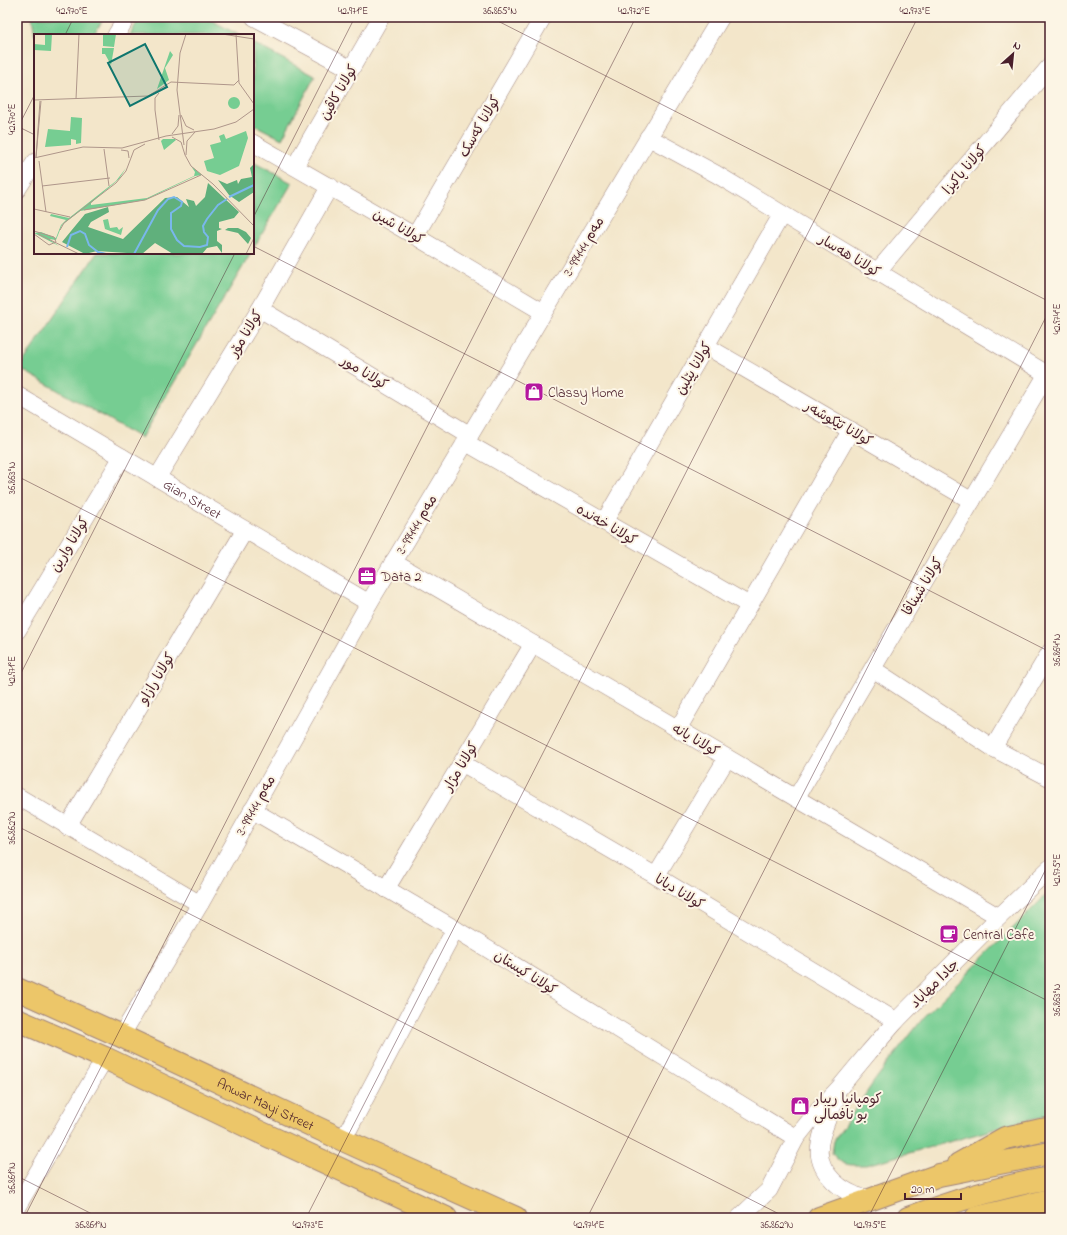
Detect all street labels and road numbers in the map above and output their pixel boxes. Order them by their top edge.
street label: کولانا کاڤین [315,61,364,125]
street label: کولانا کەسک [454,92,507,162]
street label: کولانا پاکیزا [938,140,992,199]
street label: کولانا شین [369,204,428,250]
street label: مەم 99444-3 [558,213,610,280]
street label: کولانا هه‌سار [813,229,884,283]
street label: کولانا مۆر [223,306,269,362]
street label: کولانا پێلین [671,338,718,399]
street label: کولانا مور [336,350,392,396]
street label: کولانا تێکوشه‌ر [799,396,876,452]
street label: Gian Street [159,475,225,526]
street label: مەم 99444-3 [391,491,443,558]
street label: کولانا خه‌نده‌ [572,499,641,551]
street label: کولانا وارین [45,513,95,577]
street label: کولانا شیناڤا [898,554,949,620]
street label: کولانا رازاو [133,649,181,710]
street label: کولانا یانه [668,718,723,762]
street label: کولانا مژار [438,738,484,797]
street label: مەم 99444-3 [231,772,282,840]
street label: کولانا دیانا [650,869,708,915]
street label: کولانا کیستان [490,946,561,1001]
street label: جادا مهاباد [906,955,964,1013]
street label: Anwar Mayi Street [213,1073,318,1137]

